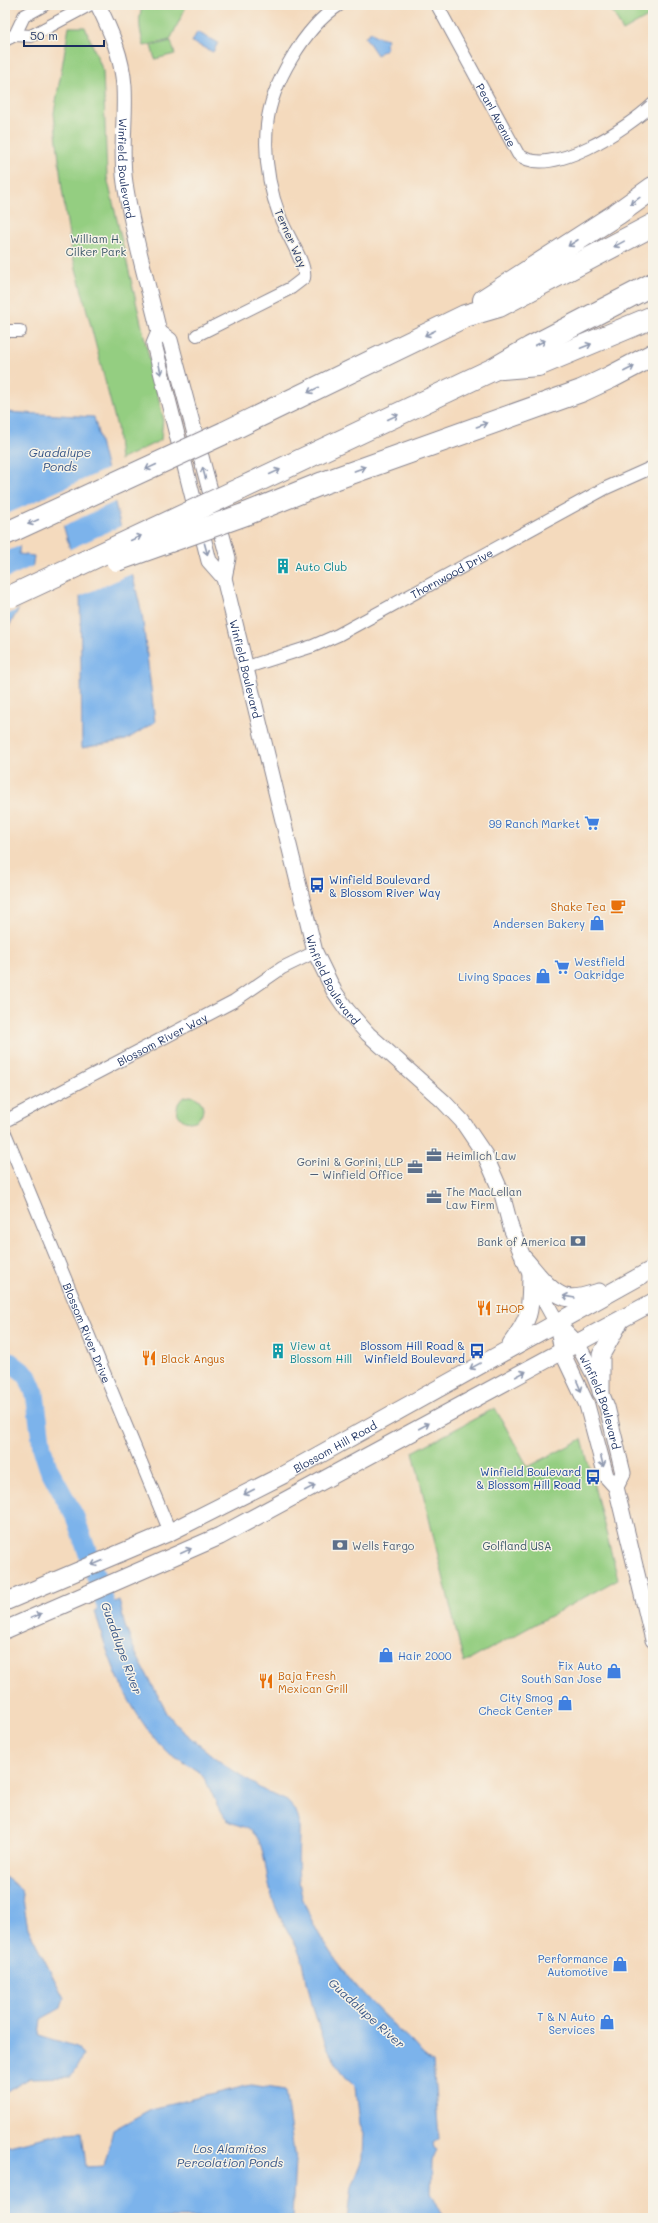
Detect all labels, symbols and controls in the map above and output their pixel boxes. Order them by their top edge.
scale bar [24,22,104,48]
text: 50 m [30,27,58,43]
street label: Pearl Avenue [473,80,520,149]
street label: Winfield Boulevard [115,118,139,220]
one-way arrow [630,197,641,205]
street label: Terner Way [271,206,311,270]
park label: William H. Cilker Park [66,231,126,259]
one-way arrow [568,239,579,247]
one-way arrow [613,241,625,249]
one-way arrow [425,330,437,337]
one-way arrow [534,339,546,346]
one-way arrow [579,342,591,349]
one-way arrow [156,362,164,375]
one-way arrow [623,364,635,372]
one-way arrow [308,387,320,394]
one-way arrow [386,413,398,420]
one-way arrow [476,421,488,429]
water label: Guadalupe Ponds [29,444,91,474]
one-way arrow [145,464,157,471]
one-way arrow [353,465,365,473]
one-way arrow [200,466,207,479]
one-way arrow [269,468,281,475]
one-way arrow [27,519,39,526]
one-way arrow [129,533,141,541]
one-way arrow [203,542,210,555]
street label: Thornwood Drive [407,544,495,601]
building icon: Auto Club [274,557,292,575]
place label: Auto Club [295,559,347,574]
street label: Winfield Boulevard [227,618,265,720]
supermarket icon: 99 Ranch Market [583,814,601,832]
place label: 99 Ranch Market [489,816,580,831]
place label: Winfield Boulevard & Blossom River Way [329,872,441,900]
bus stop icon: Winfield Boulevard & Blossom River Way [308,876,326,894]
cafe icon: Shake Tea [609,897,627,915]
place label: Shake Tea [551,899,606,914]
shop icon: Andersen Bakery [588,914,606,932]
place label: Andersen Bakery [493,916,585,931]
street label: Winfield Boulevard [303,933,364,1027]
place label: Westfield Oakridge [574,954,625,982]
supermarket icon: Westfield Oakridge [553,958,571,976]
shop icon: Living Spaces [534,967,552,985]
place label: Living Spaces [458,969,531,984]
street label: Blossom River Way [114,1009,210,1069]
office icon: Heimlich Law [425,1146,443,1164]
place label: Heimlich Law [446,1148,516,1163]
place label: Gorini & Gorini, LLP – Winfield Office [297,1154,403,1182]
office icon: Gorini & Gorini, LLP – Winfield Office [406,1158,424,1176]
place label: The MacLellan Law Firm [446,1184,522,1212]
office icon: The MacLellan Law Firm [425,1188,443,1206]
bank icon: Bank of America [569,1232,587,1250]
place label: Bank of America [477,1234,566,1249]
street label: Blossom River Drive [60,1280,115,1385]
one-way arrow [563,1293,576,1301]
restaurant icon: IHOP [475,1299,493,1317]
place label: IHOP [496,1301,524,1316]
place label: View at Blossom Hill [290,1338,352,1366]
place label: Blossom Hill Road & Winfield Boulevard [360,1338,465,1366]
building icon: View at Blossom Hill [269,1342,287,1360]
bus stop icon: Blossom Hill Road & Winfield Boulevard [468,1342,486,1360]
restaurant icon: Black Angus [140,1349,158,1367]
place label: Black Angus [161,1351,225,1366]
street label: Winfield Boulevard [576,1351,624,1451]
one-way arrow [470,1363,482,1371]
one-way arrow [515,1369,527,1377]
one-way arrow [576,1380,583,1392]
street label: Blossom Hill Road [290,1417,379,1475]
one-way arrow [418,1422,430,1429]
one-way arrow [599,1455,606,1468]
place label: Winfield Boulevard & Blossom Hill Road [476,1464,581,1492]
bus stop icon: Winfield Boulevard & Blossom Hill Road [584,1468,602,1486]
one-way arrow [304,1483,316,1491]
one-way arrow [243,1489,255,1497]
bank icon: Wells Fargo [331,1536,349,1554]
place label: Wells Fargo [352,1538,415,1553]
park label: Golfland USA [482,1538,552,1553]
one-way arrow [179,1547,191,1555]
one-way arrow [92,1559,104,1567]
water label: Guadalupe River [98,1599,146,1697]
one-way arrow [30,1612,42,1620]
shop icon: Hair 2000 [377,1646,395,1664]
place label: Hair 2000 [398,1648,452,1663]
place label: Fix Auto South San Jose [521,1658,602,1686]
shop icon: Fix Auto South San Jose [605,1662,623,1680]
place label: Baja Fresh Mexican Grill [278,1668,348,1696]
restaurant icon: Baja Fresh Mexican Grill [257,1672,275,1690]
place label: City Smog Check Center [478,1690,553,1718]
shop icon: City Smog Check Center [556,1694,574,1712]
place label: Performance Automotive [538,1951,608,1979]
shop icon: Performance Automotive [611,1955,629,1973]
water label: Guadalupe River [325,1974,409,2052]
place label: T & N Auto Services [537,2009,595,2037]
shop icon: T & N Auto Services [598,2013,616,2031]
water label: Los Alamitos Percolation Ponds [177,2140,283,2170]

